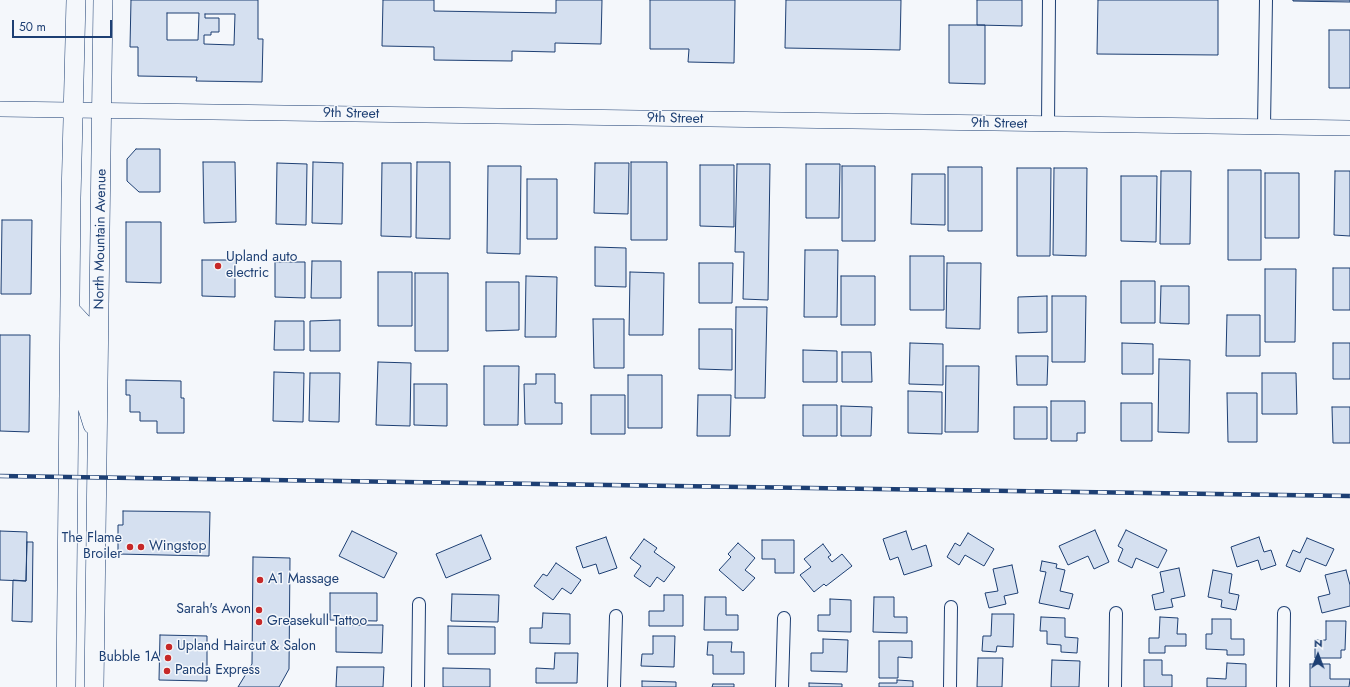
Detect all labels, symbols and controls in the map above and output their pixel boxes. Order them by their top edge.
scale bar [14,12,114,38]
text: 50 m [19,18,46,36]
street label: 9th Street [323,105,379,123]
street label: 9th Street [647,110,703,128]
street label: 9th Street [971,115,1027,133]
street label: North Mountain Avenue [91,168,111,310]
place label: Upland auto electric [226,250,297,282]
marker: Upland auto electric [213,261,223,271]
place label: The Flame Broiler [62,531,122,564]
place label: Wingstop [149,539,206,555]
marker: The Flame Broiler [125,542,135,552]
marker: Wingstop [136,542,146,552]
place label: A1 Massage [268,572,339,588]
marker: A1 Massage [255,575,265,585]
place label: Sarah's Avon [176,602,251,618]
marker: Sarah's Avon [254,605,264,615]
place label: Greasekull Tattoo [267,614,367,630]
marker: Greasekull Tattoo [254,617,264,627]
north arrow [1298,635,1338,675]
text: N [1314,635,1323,651]
place label: Upland Haircut & Salon [177,639,316,655]
marker: Upland Haircut & Salon [164,642,174,652]
place label: Bubble 1A [99,650,160,666]
marker: Bubble 1A [163,653,173,663]
place label: Panda Express [175,663,260,679]
marker: Panda Express [162,666,172,676]

